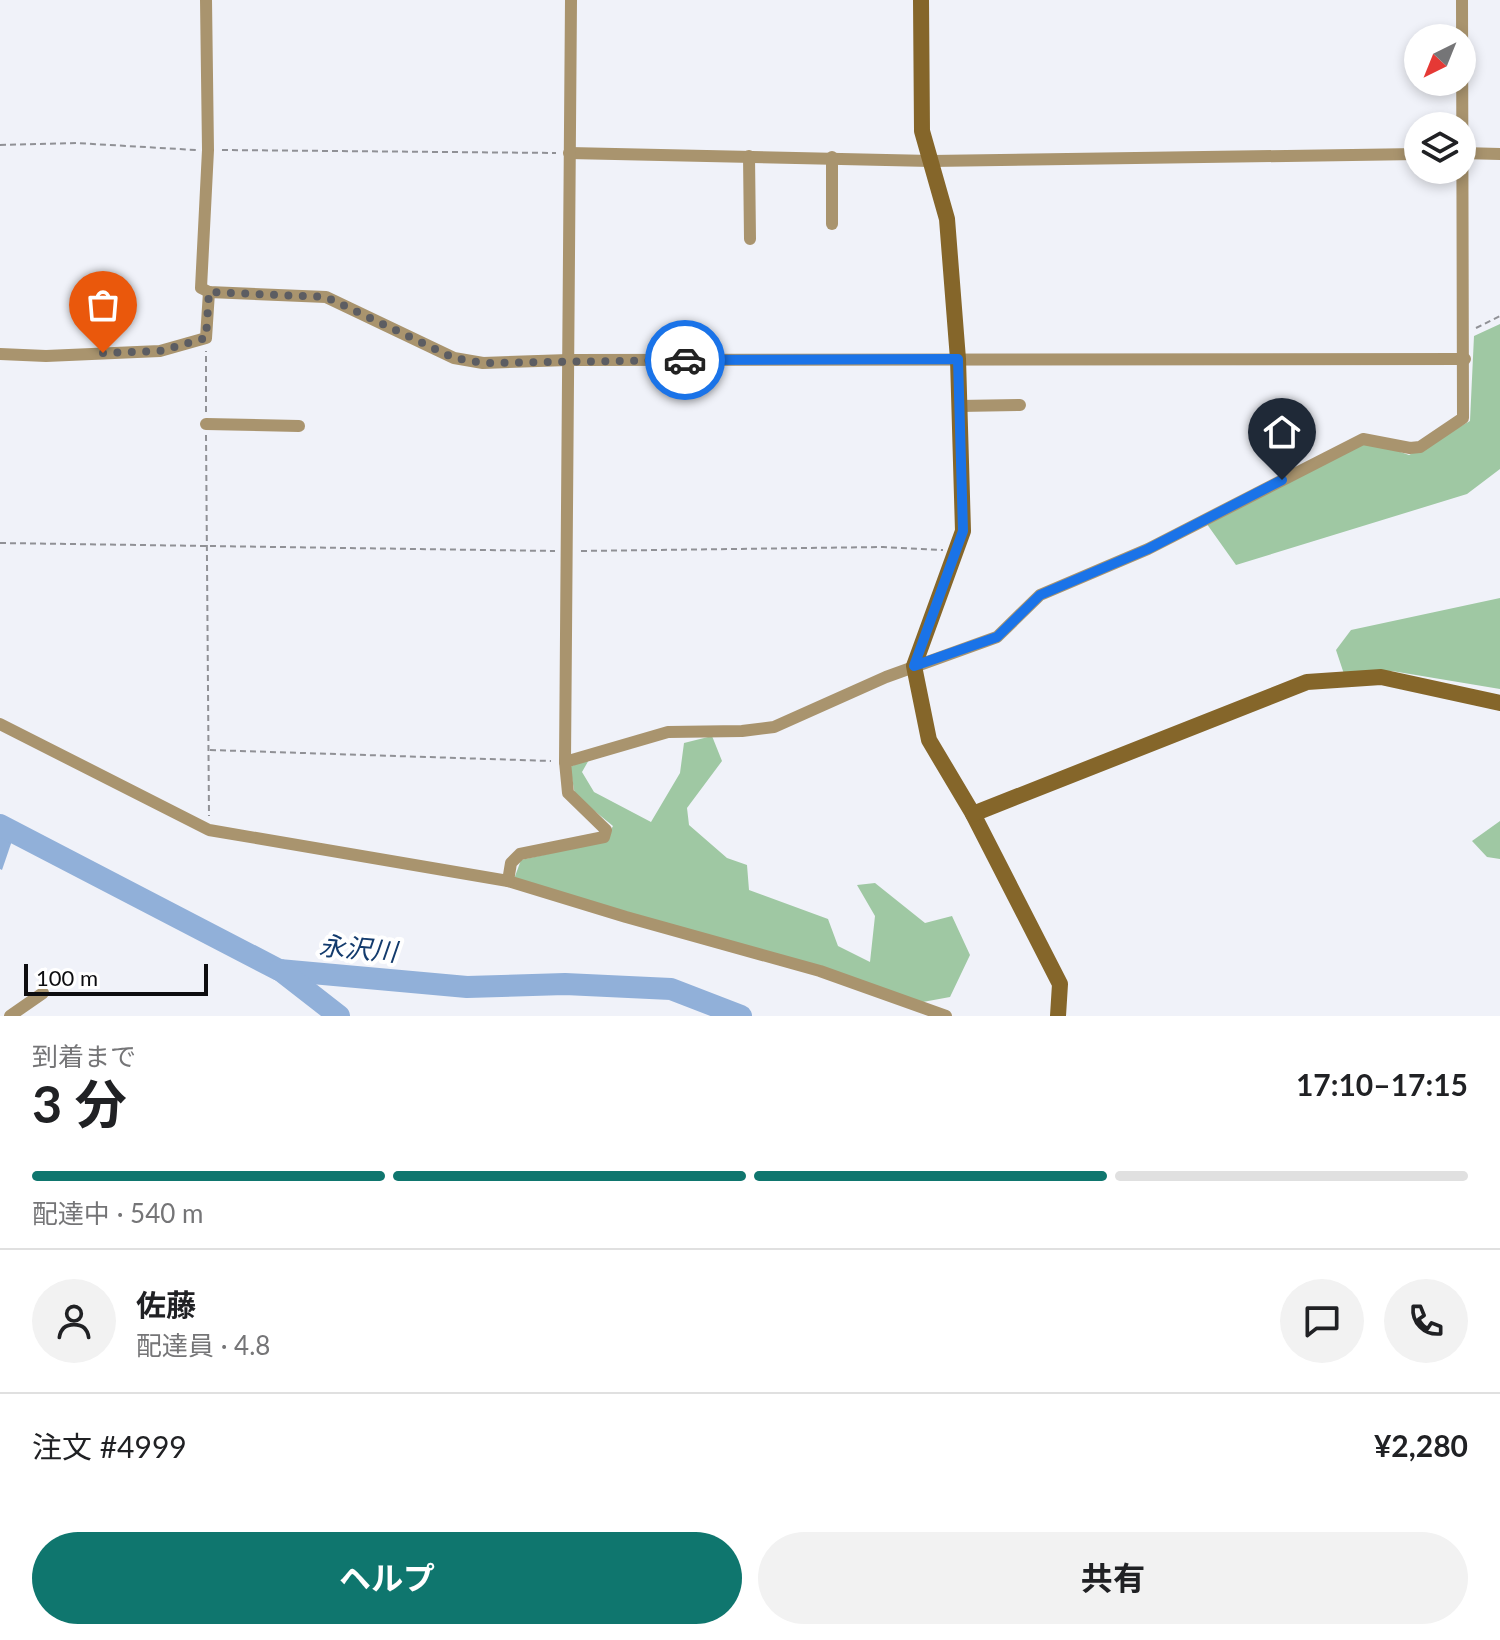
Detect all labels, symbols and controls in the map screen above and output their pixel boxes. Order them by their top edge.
north arrow [1404,24,1476,96]
map controls [1404,24,1476,184]
button: layers [1404,112,1476,184]
pin [69,271,137,353]
icon: bag [81,283,125,327]
courier [645,320,725,400]
icon: car [663,338,707,382]
pin [1248,398,1316,480]
icon: home [1260,410,1304,454]
water label: 永沢川 [318,929,401,968]
scale bar [24,960,208,996]
text: 100 m [36,964,98,991]
text: 到着まで [32,1040,136,1072]
text: 17:10–17:15 [1296,1066,1468,1102]
text: 3 分 [32,1072,127,1134]
text: 配達中 · 540 m [32,1197,203,1229]
button: person [32,1279,116,1363]
button: chat [1280,1279,1364,1363]
button: phone [1384,1279,1468,1363]
text: 佐藤 [136,1286,196,1322]
text: 配達員 · 4.8 [136,1329,270,1361]
text: ¥2,280 [1374,1427,1468,1463]
text: 注文 #4999 [32,1428,187,1464]
button: ヘルプ [32,1532,742,1624]
button: 共有 [758,1532,1468,1624]

